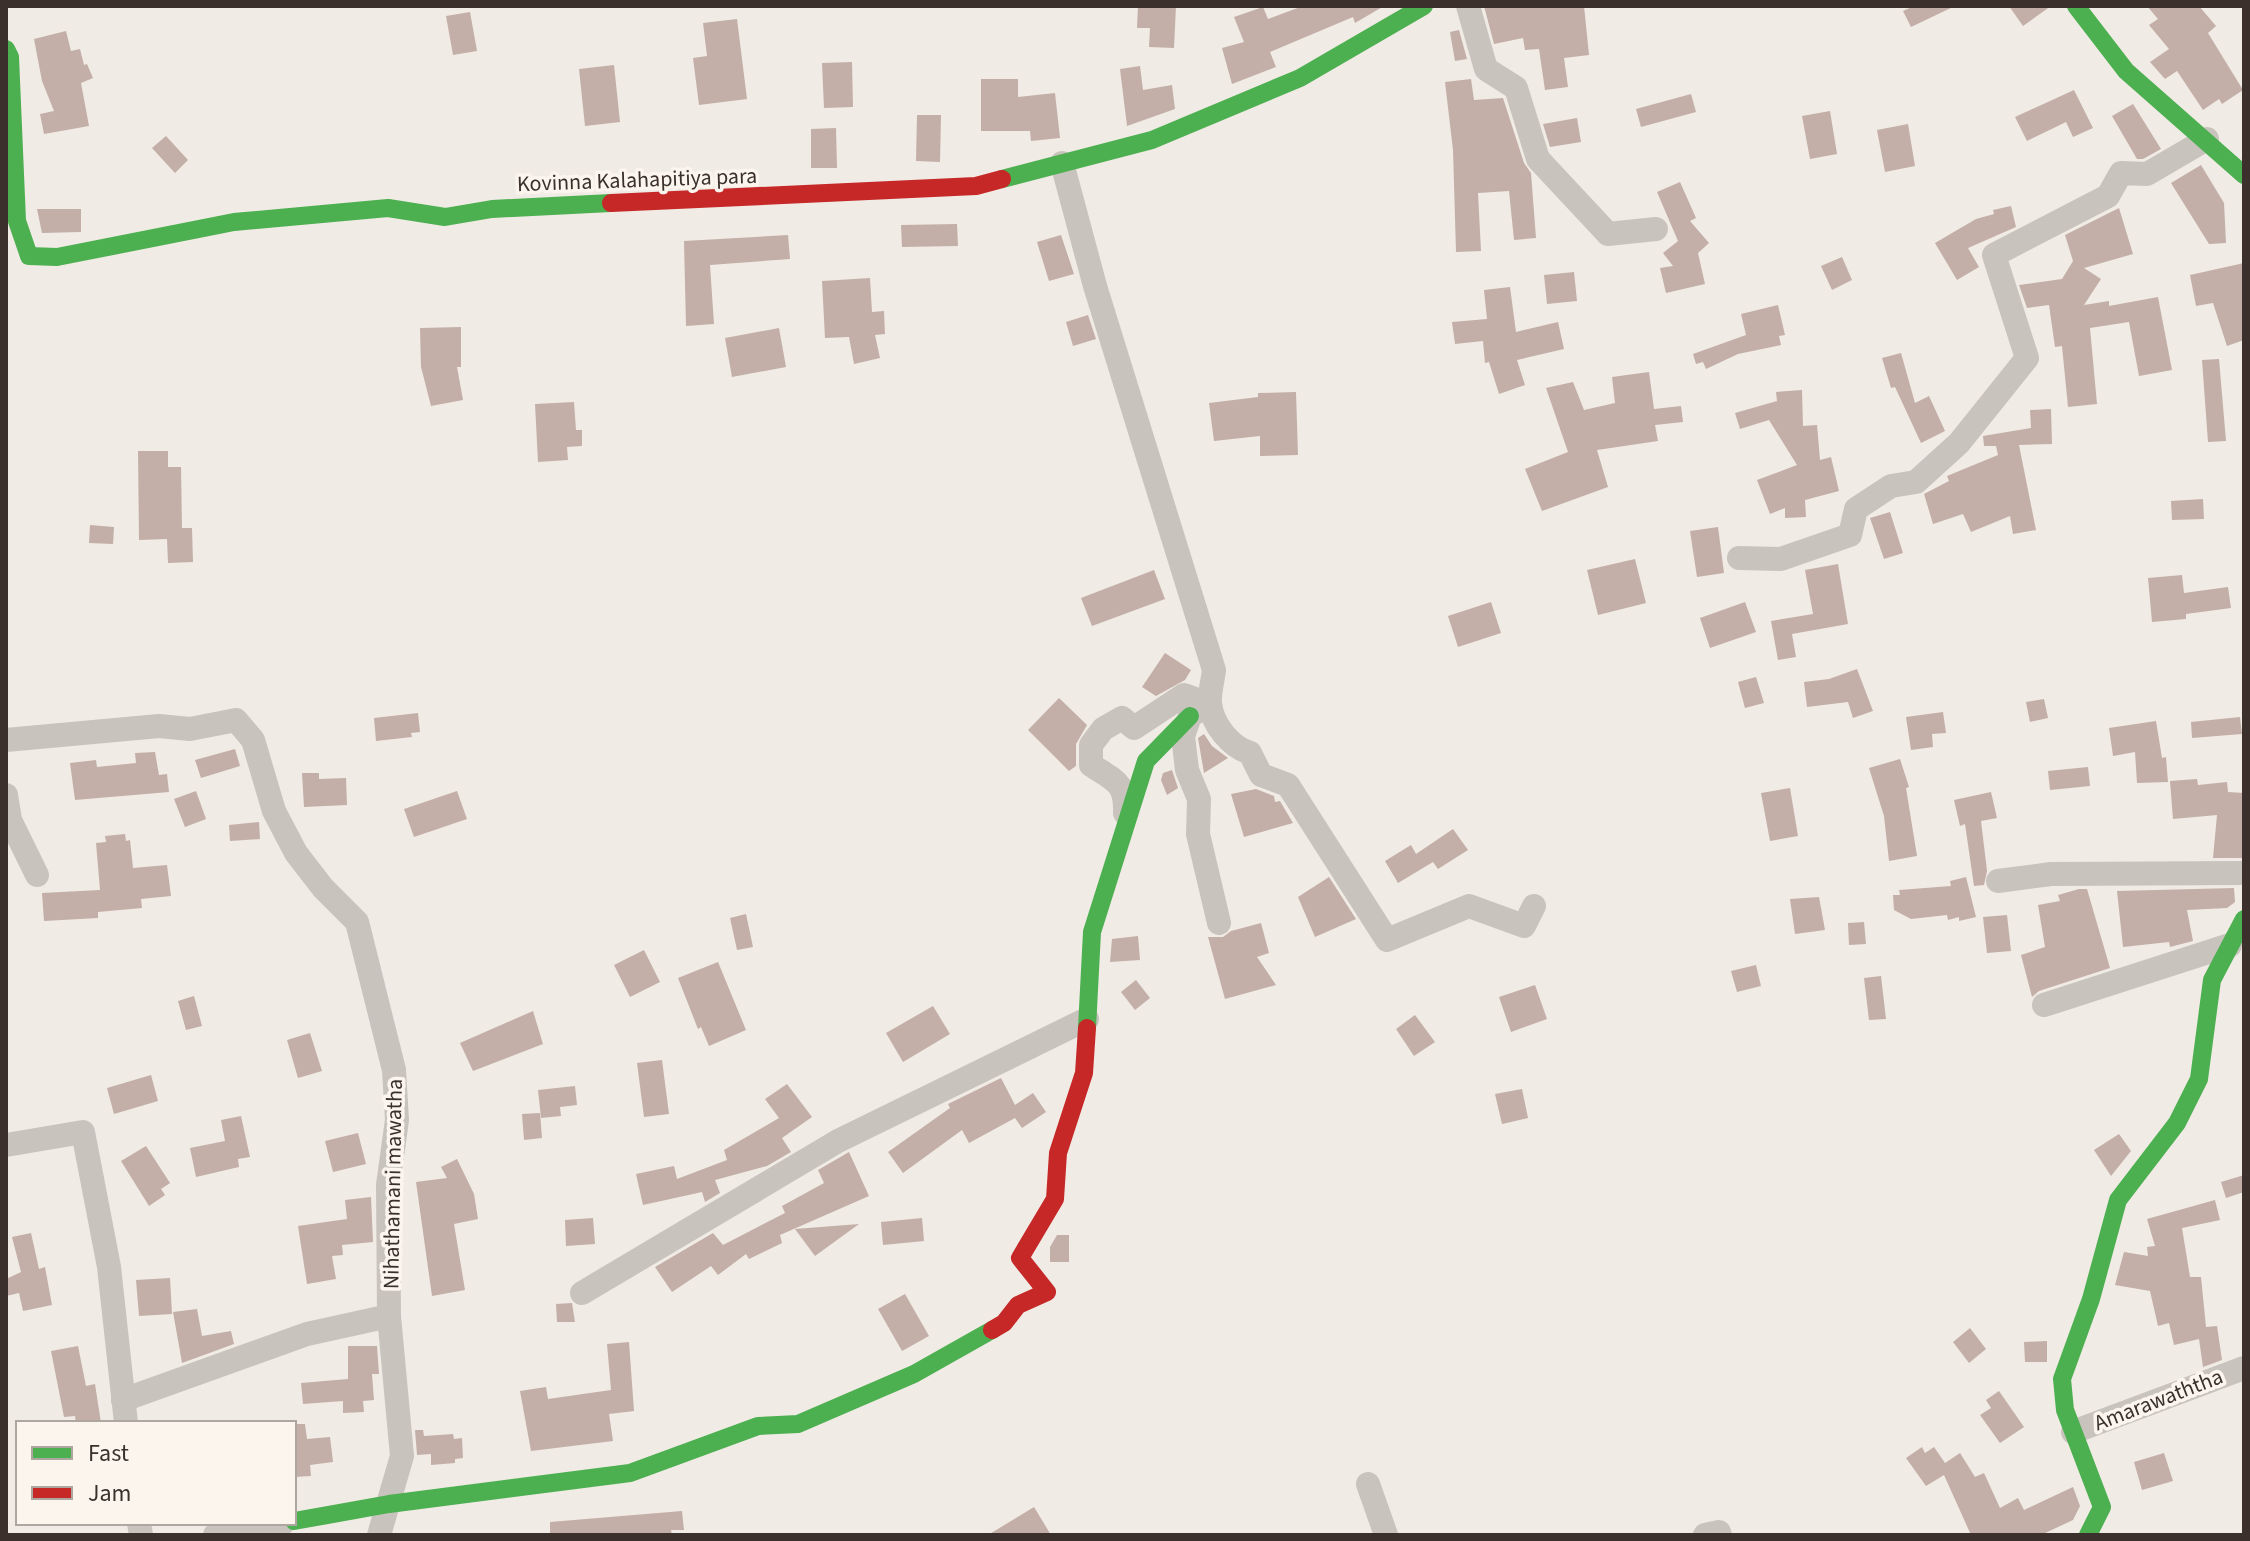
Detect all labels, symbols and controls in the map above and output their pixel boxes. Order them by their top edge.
street label: Kovinna Kalahapitiya para [516,160,758,200]
street label: Nihathamani mawatha [375,1079,411,1289]
street label: Amarawaththa [2089,1361,2227,1439]
legend [16,1421,296,1525]
text: Fast [88,1436,129,1471]
text: Jam [88,1476,132,1511]

